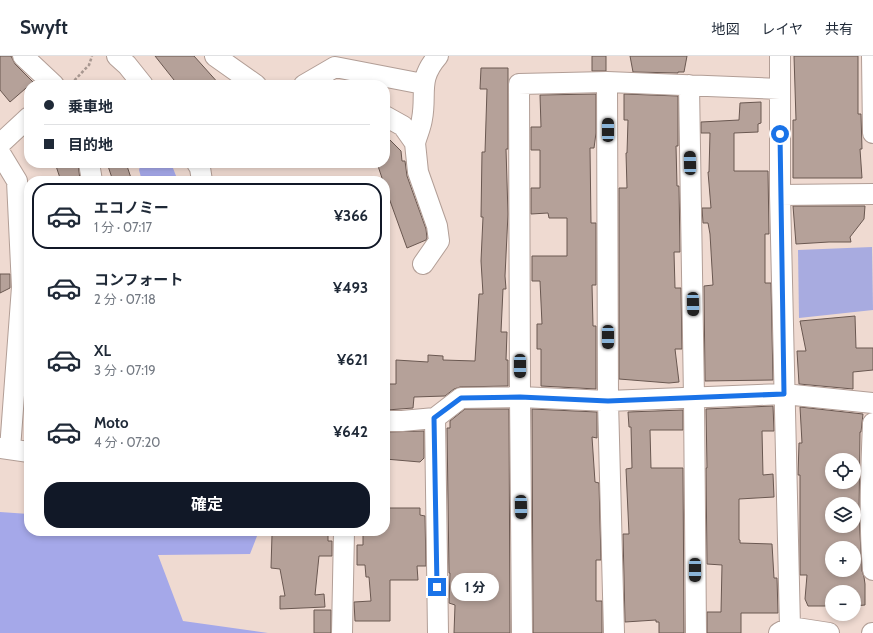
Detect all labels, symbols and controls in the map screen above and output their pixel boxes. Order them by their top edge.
text: Swyft [20,16,68,39]
text: 地図 [711,20,739,38]
text: レイヤ [761,20,803,38]
text: 共有 [825,20,853,38]
text: 乗車地 [68,98,113,116]
car [602,118,614,142]
route start [771,125,789,143]
text: 目的地 [68,136,113,154]
car [684,151,696,175]
icon: car [46,198,82,234]
text: エコノミー [94,199,169,217]
text: ¥366 [334,207,368,225]
text: 1 分 · 07:17 [94,219,152,235]
icon: car [46,270,82,306]
text: コンフォート [94,271,184,289]
text: ¥493 [333,279,368,297]
text: 2 分 · 07:18 [94,291,156,307]
car [687,292,699,316]
car [602,325,614,349]
icon: car [46,342,82,378]
text: XL [94,342,111,360]
text: ¥621 [337,351,368,369]
car [514,354,526,378]
text: 3 分 · 07:19 [94,362,156,378]
icon: car [46,414,82,450]
text: Moto [94,414,128,432]
text: ¥642 [333,423,368,441]
text: 4 分 · 07:20 [94,434,160,450]
map controls [825,453,861,621]
button: locate [825,453,861,489]
button: 確定 [44,482,370,528]
car [515,495,527,519]
button: layers [825,497,861,533]
button: + [825,541,861,577]
car [689,558,701,582]
callout: 1 分 [451,573,499,601]
route end [428,578,446,596]
text: 1 分 [465,579,485,595]
button: − [825,585,861,621]

